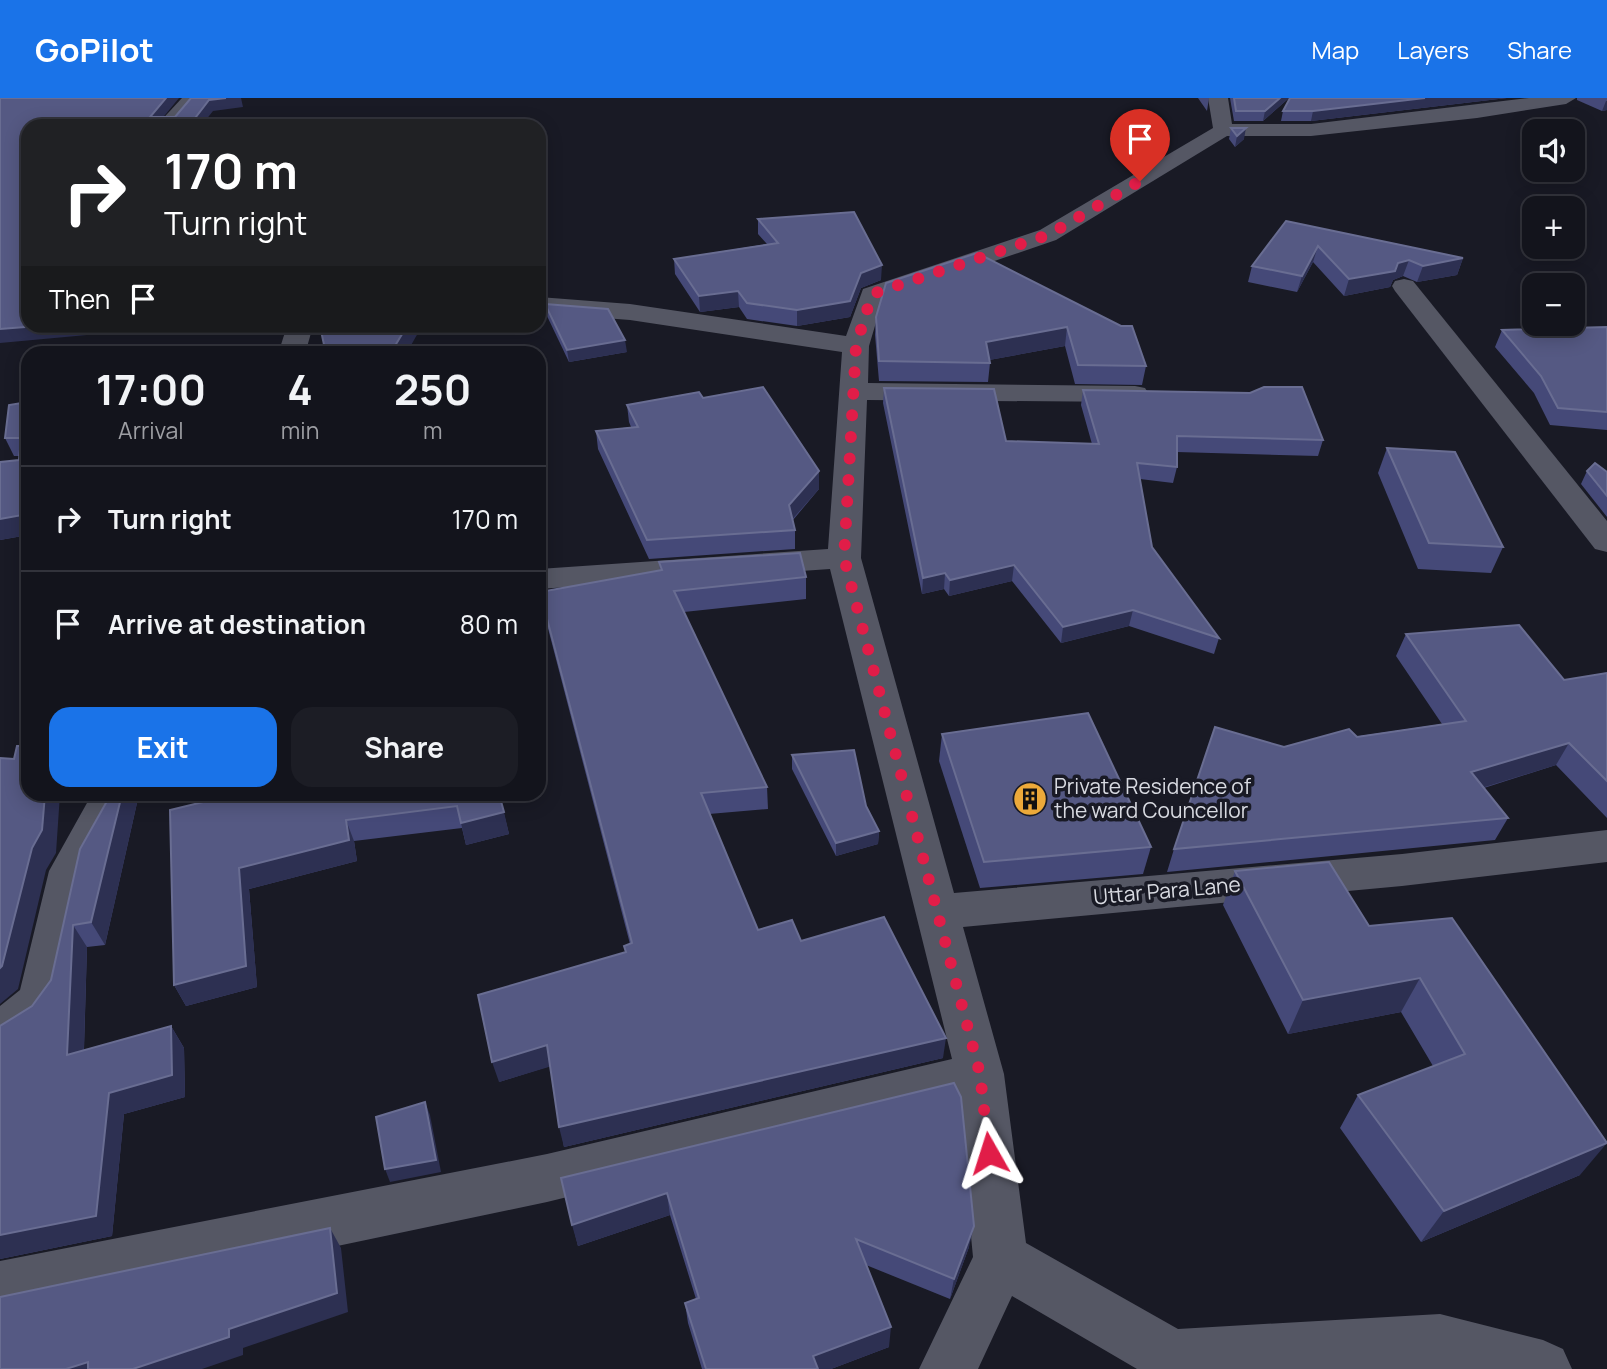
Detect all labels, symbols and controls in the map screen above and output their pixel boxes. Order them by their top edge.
text: GoPilot [35,27,154,72]
text: Map [1312,33,1359,66]
text: Layers [1397,33,1469,66]
text: Share [1507,33,1572,66]
pin [1110,109,1170,181]
map controls [1522,119,1585,336]
button: sound [1522,119,1585,182]
icon: arrive [1121,120,1159,158]
text: 170 m [164,137,298,204]
icon: right [49,147,140,238]
button: + [1522,196,1585,259]
text: Turn right [164,201,307,245]
button: − [1522,273,1585,336]
icon: arrive [124,280,162,318]
text: Then [49,281,110,317]
text: 17:00 [96,360,206,418]
text: 4 [287,360,313,418]
text: 250 [394,360,471,418]
text: Arrival [118,414,184,446]
text: min [281,414,319,446]
text: m [423,414,442,446]
icon: right [49,500,87,538]
text: Turn right [108,501,232,537]
text: 170 m [452,501,518,537]
icon: arrive [49,605,87,643]
text: Arrive at destination [108,606,366,642]
text: 80 m [460,606,518,642]
button: Exit [49,707,277,787]
button: Share [291,707,518,787]
place label: Private Residence of the ward Councellor [1054,772,1252,824]
building icon: Private Residence of the ward Councellor [1011,780,1049,818]
street label: Uttar Para Lane [1092,870,1242,910]
position arrow [952,1116,1026,1190]

